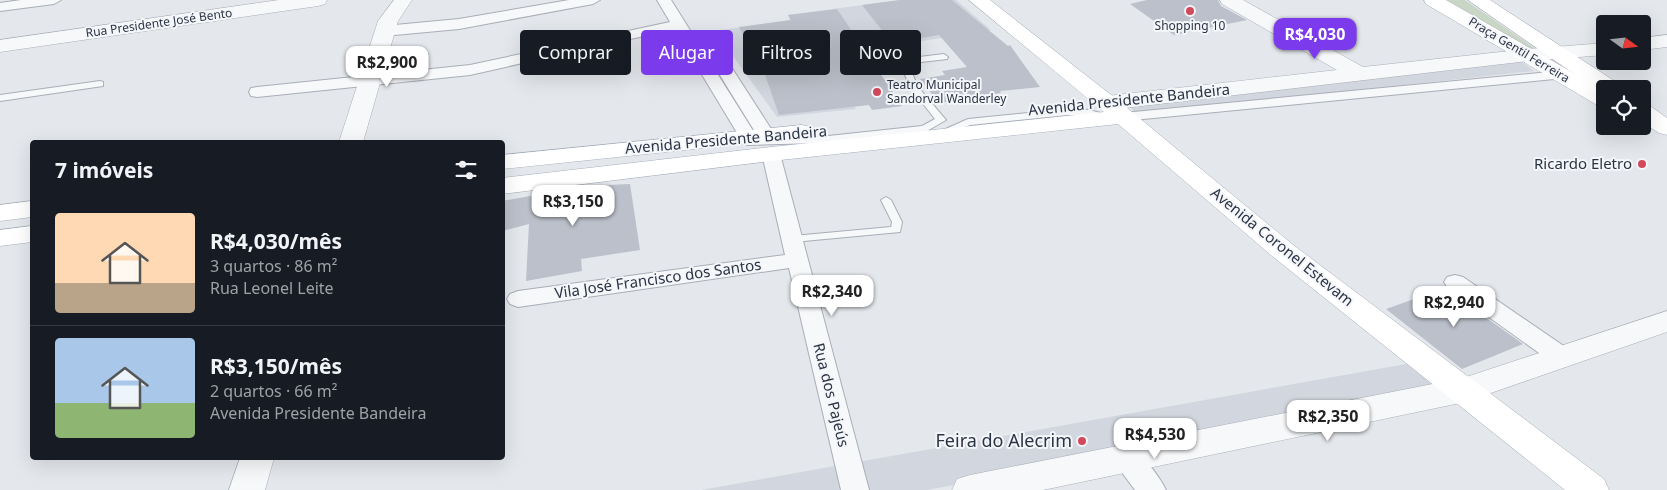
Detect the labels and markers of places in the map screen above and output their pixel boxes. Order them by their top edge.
marker: Shopping 10 [1184,5,1196,17]
place label: Shopping 10 [1155,17,1226,34]
pin: R$4,030 [1269,18,1361,60]
pin: R$2,900 [341,46,433,88]
place label: Teatro Municipal Sandorval Wanderley [887,76,1007,107]
marker: Teatro Municipal Sandorval Wanderley [871,86,883,98]
place label: Ricardo Eletro [1534,153,1632,173]
marker: Ricardo Eletro [1636,158,1648,170]
pin: R$3,150 [527,184,619,227]
pin: R$2,340 [786,274,878,317]
pin: R$2,940 [1408,286,1500,328]
pin: R$2,350 [1282,400,1374,442]
pin: R$4,530 [1109,418,1201,460]
place label: Feira do Alecrim [936,428,1072,452]
marker: Feira do Alecrim [1076,435,1088,447]

